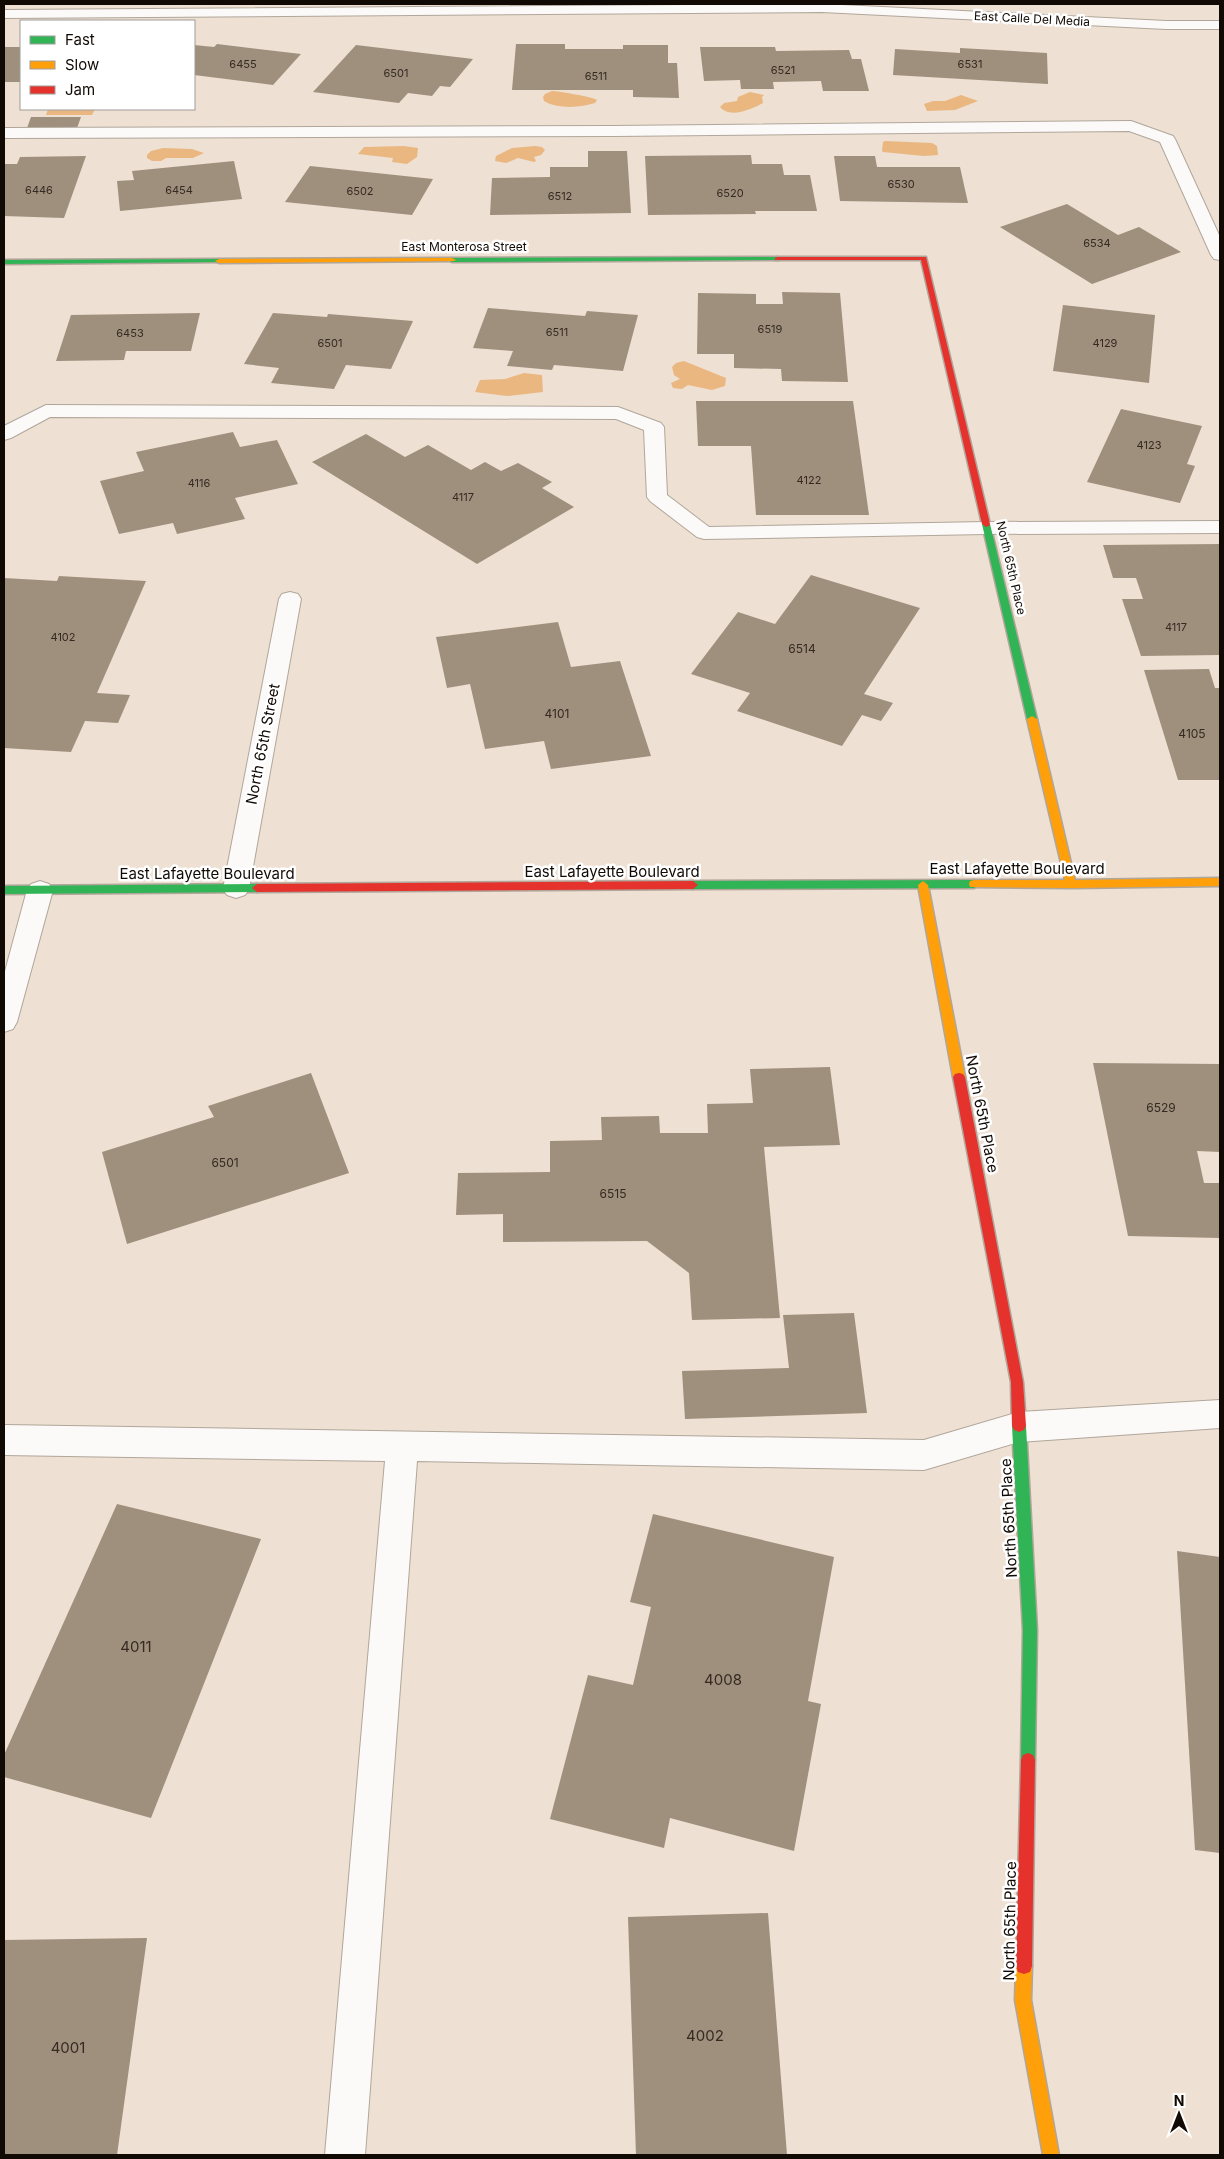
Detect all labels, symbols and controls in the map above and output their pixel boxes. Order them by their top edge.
street label: East Calle Del Media [974,8,1090,29]
legend [20,20,195,110]
text: Fast [65,30,95,49]
text: Slow [65,55,99,74]
house number: 6455 [229,57,257,71]
house number: 6531 [958,57,982,71]
house number: 6521 [771,63,795,77]
house number: 6501 [384,66,408,80]
house number: 6511 [585,69,607,83]
text: Jam [65,80,95,99]
house number: 6530 [887,177,915,191]
house number: 6446 [25,183,53,197]
house number: 6454 [165,183,193,197]
house number: 6502 [346,184,374,198]
house number: 6520 [716,186,744,200]
house number: 6512 [548,189,572,203]
house number: 6534 [1083,236,1111,250]
street label: East Monterosa Street [401,239,527,254]
house number: 6519 [758,322,783,336]
house number: 6511 [546,325,568,339]
house number: 6453 [116,326,144,340]
house number: 6501 [318,336,342,350]
house number: 4129 [1093,336,1118,350]
house number: 4123 [1137,438,1162,452]
house number: 4122 [797,473,821,487]
house number: 4116 [188,476,211,490]
house number: 4117 [452,490,474,504]
street label: North 65th Place [993,520,1030,616]
house number: 4117 [1165,620,1187,634]
house number: 4102 [50,630,76,644]
house number: 6514 [788,641,816,656]
street label: North 65th Street [241,682,284,806]
house number: 4101 [545,706,569,721]
house number: 4105 [1178,726,1206,741]
street label: East Lafayette Boulevard [929,859,1105,878]
street label: East Lafayette Boulevard [524,862,700,881]
street label: East Lafayette Boulevard [119,864,295,883]
street label: North 65th Place [962,1053,1003,1174]
house number: 6529 [1146,1100,1176,1115]
house number: 6501 [211,1155,239,1170]
house number: 6515 [600,1186,626,1201]
street label: North 65th Place [996,1458,1021,1578]
house number: 4011 [120,1637,152,1656]
house number: 4008 [704,1670,742,1689]
street label: North 65th Place [999,1861,1020,1981]
house number: 4002 [686,2026,724,2045]
house number: 4001 [51,2038,85,2057]
north arrow [1154,2089,1204,2139]
text: N [1174,2092,1184,2109]

